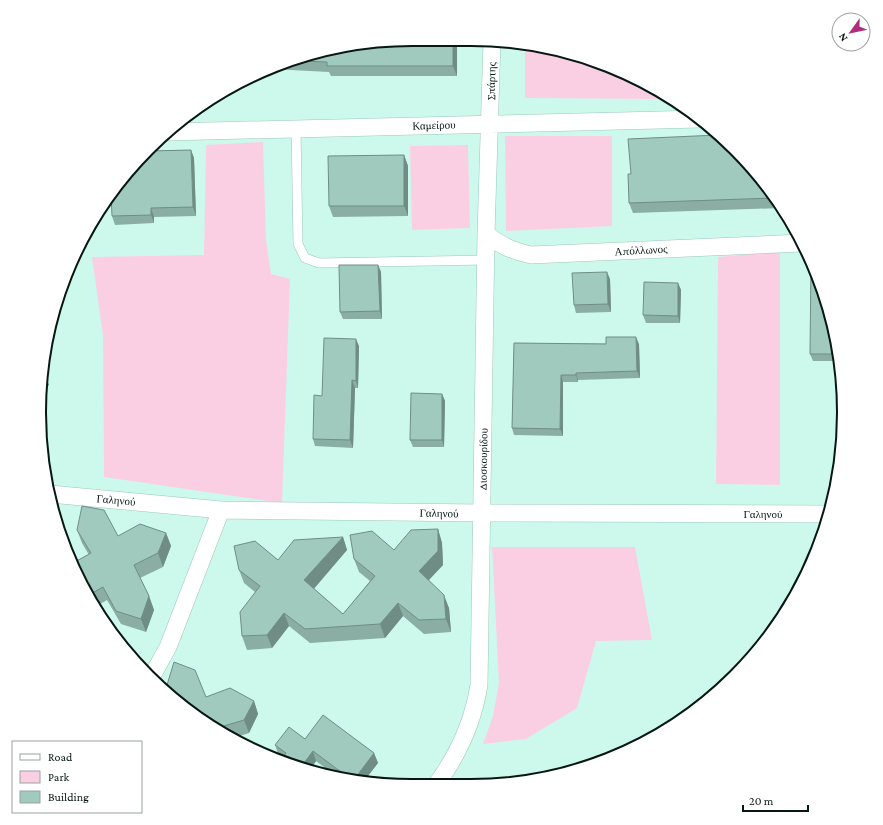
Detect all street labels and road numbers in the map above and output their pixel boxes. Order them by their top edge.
street label: Σπάρτης [484,61,498,100]
street label: Καμείρου [412,118,456,133]
street label: Απόλλωνος [614,243,668,257]
street label: Διοσκουρίδου [476,427,490,490]
street label: Γαληνού [96,492,137,508]
street label: Γαληνού [419,507,459,519]
street label: Γαληνού [743,508,783,520]

